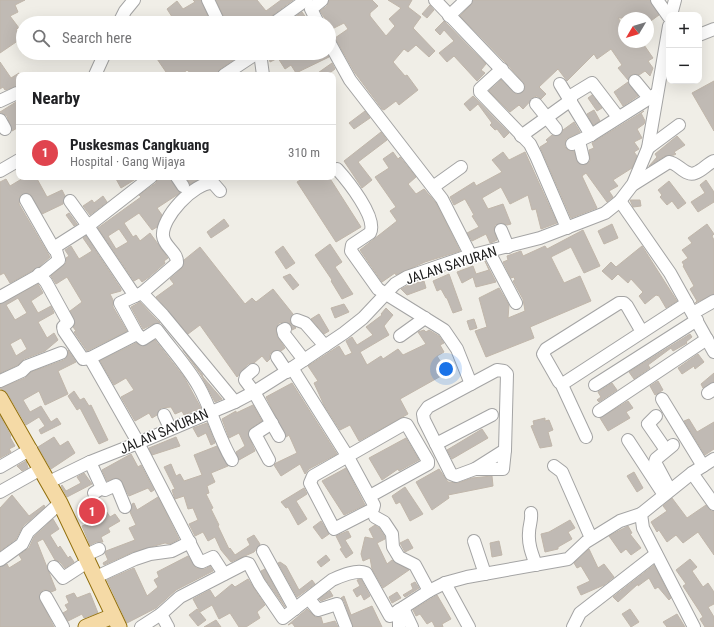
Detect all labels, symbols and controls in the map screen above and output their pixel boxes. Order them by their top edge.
north arrow [618,12,654,48]
map controls [666,12,702,84]
button: + [666,12,702,48]
search box [16,16,336,60]
icon: search [30,27,52,49]
text: Search here [62,29,132,47]
button: − [666,48,702,84]
text: Nearby [32,88,80,108]
text: Puskesmas Cangkuang [70,136,209,154]
text: 1 [42,145,48,160]
text: 310 m [288,145,320,160]
text: Hospital · Gang Wijaya [70,154,185,169]
street label: JALAN SAYURAN [403,243,499,287]
your location [436,359,456,379]
street label: JALAN SAYURAN [117,405,211,457]
pin: 1 [79,496,105,526]

